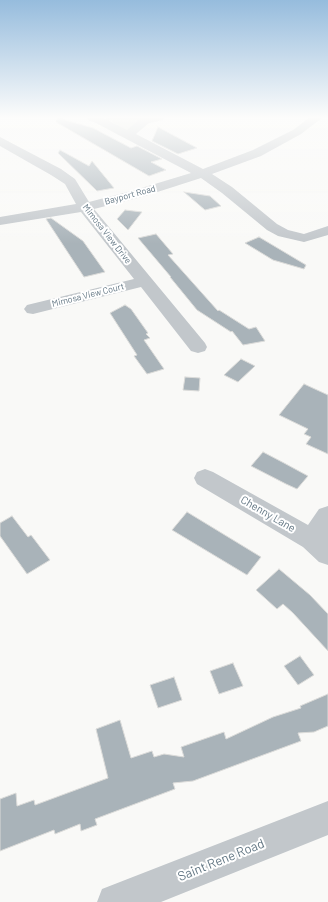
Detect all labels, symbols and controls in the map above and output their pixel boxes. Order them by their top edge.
street label: Bayport Road [103,183,157,207]
street label: Mimosa View Drive [80,202,134,266]
street label: Mimosa View Court [51,281,125,309]
street label: Chenny Lane [238,493,298,535]
street label: Saint Rene Road [175,836,267,884]

